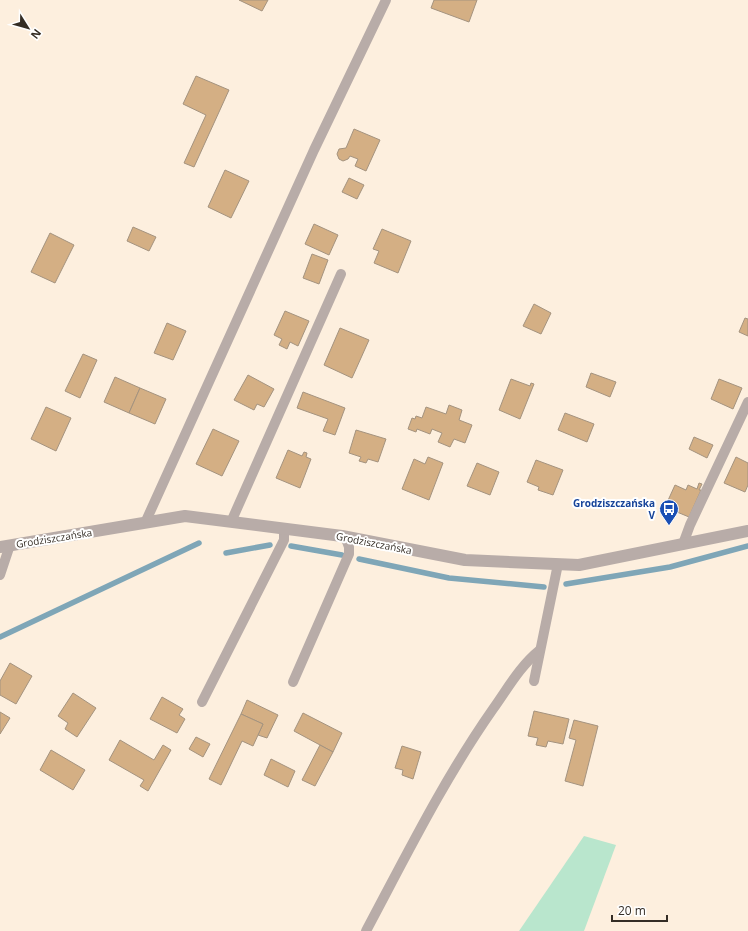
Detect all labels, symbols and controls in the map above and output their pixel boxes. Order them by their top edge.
north arrow [8,8,48,48]
text: N [28,26,45,42]
place label: Grodziszczańska V [573,496,656,522]
bus stop icon: Grodziszczańska V [658,498,680,526]
street label: Grodziszczańska [15,525,93,551]
street label: Grodziszczańska [335,529,413,557]
scale bar [612,897,667,923]
text: 20 m [618,902,646,919]

